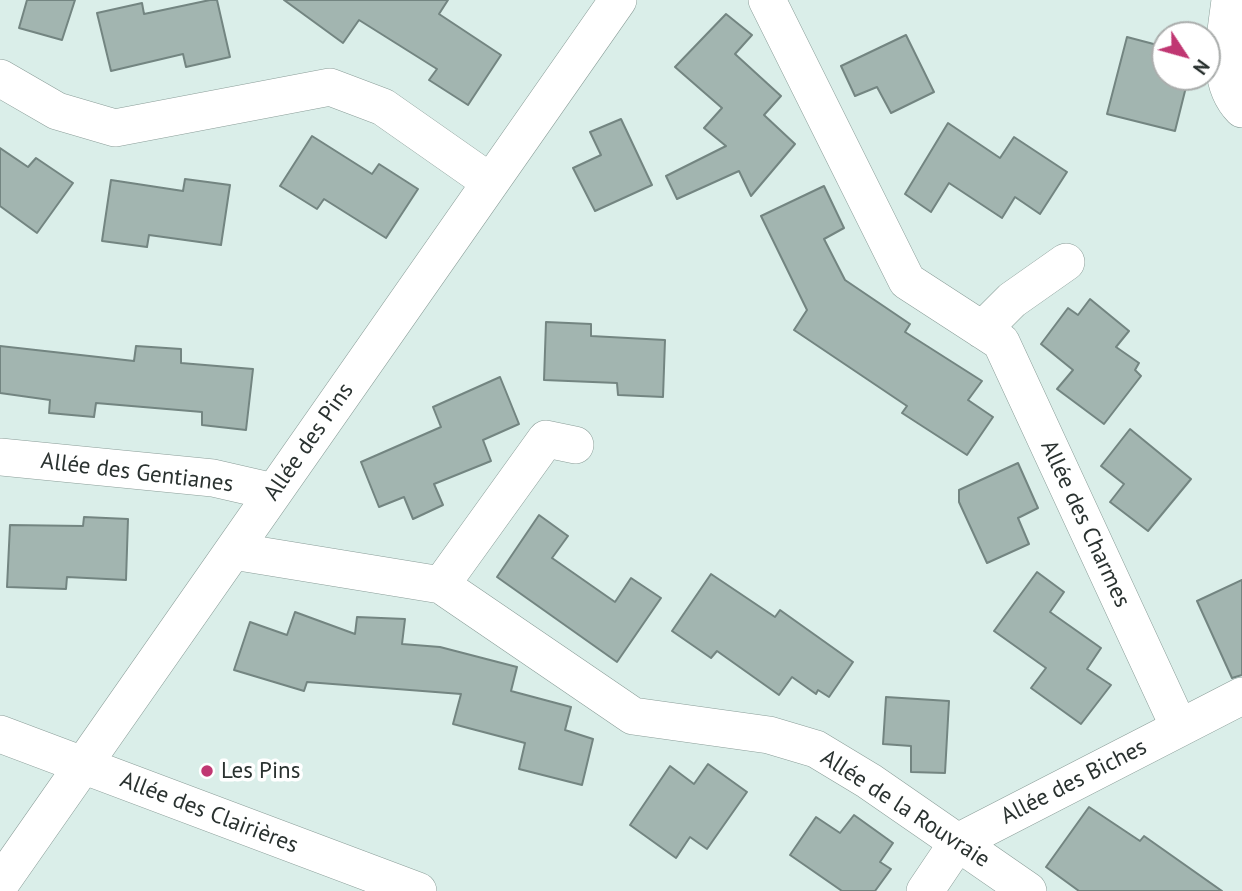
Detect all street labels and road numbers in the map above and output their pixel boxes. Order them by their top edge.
street label: Allée des Pins [258,378,360,506]
street label: Allée des Charmes [1034,436,1136,612]
street label: Allée des Gentianes [39,448,235,498]
street label: Allée des Biches [996,733,1152,831]
street label: Allée de la Rouvraie [815,744,995,874]
street label: Allée des Clairières [116,766,302,860]

